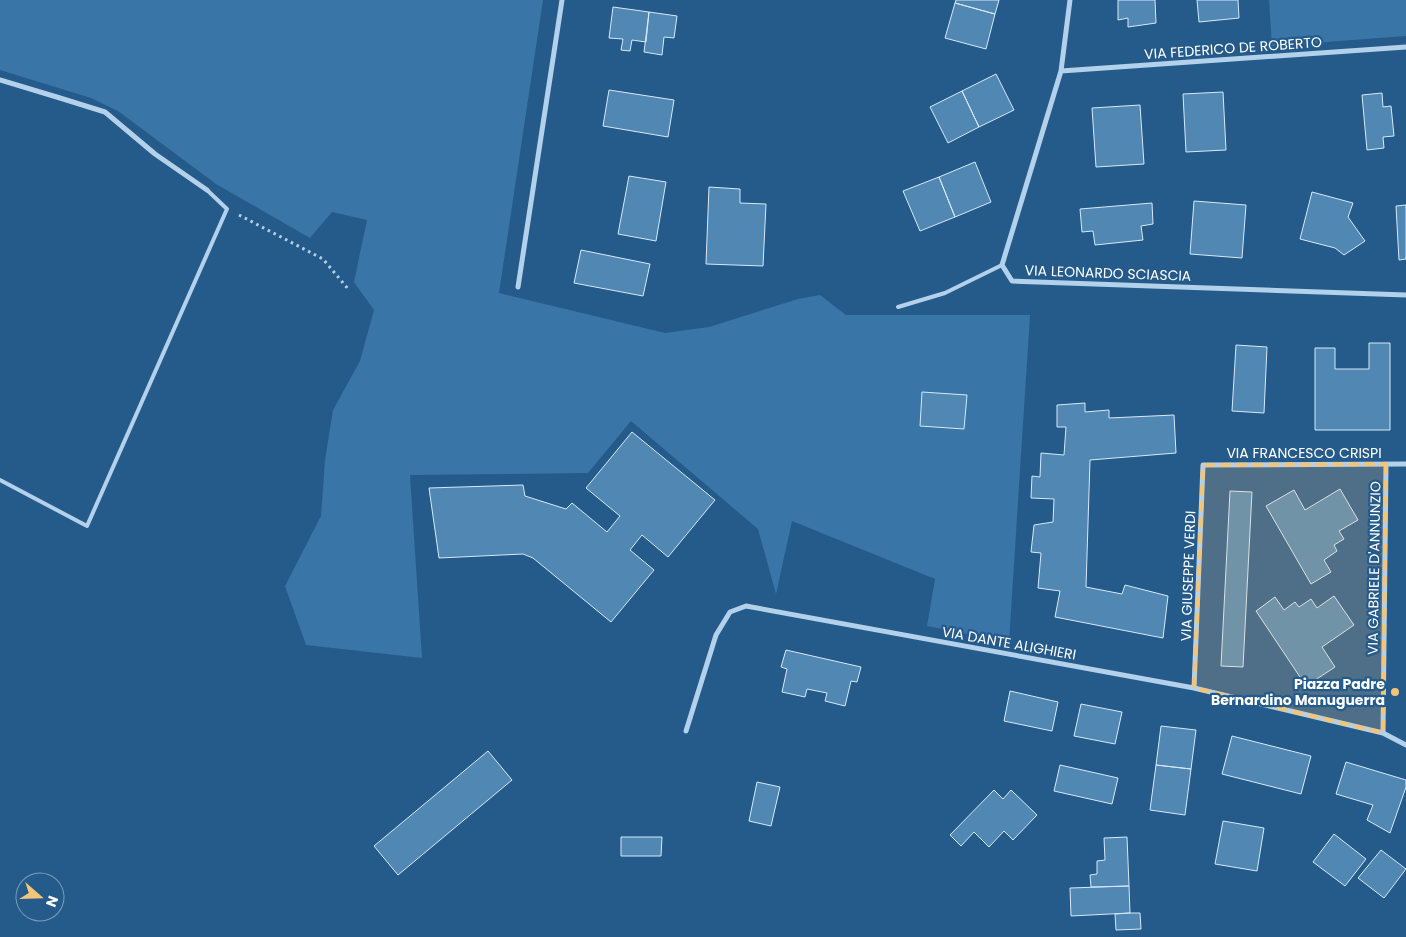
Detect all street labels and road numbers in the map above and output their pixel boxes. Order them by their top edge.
street label: VIA FEDERICO DE ROBERTO [1143,32,1323,64]
street label: VIA LEONARDO SCIASCIA [1024,260,1192,286]
street label: VIA FRANCESCO CRISPI [1226,443,1382,463]
street label: VIA GABRIELE D'ANNUNZIO [1362,481,1386,655]
street label: VIA GIUSEPPE VERDI [1176,510,1200,642]
street label: VIA DANTE ALIGHIERI [940,621,1078,665]

